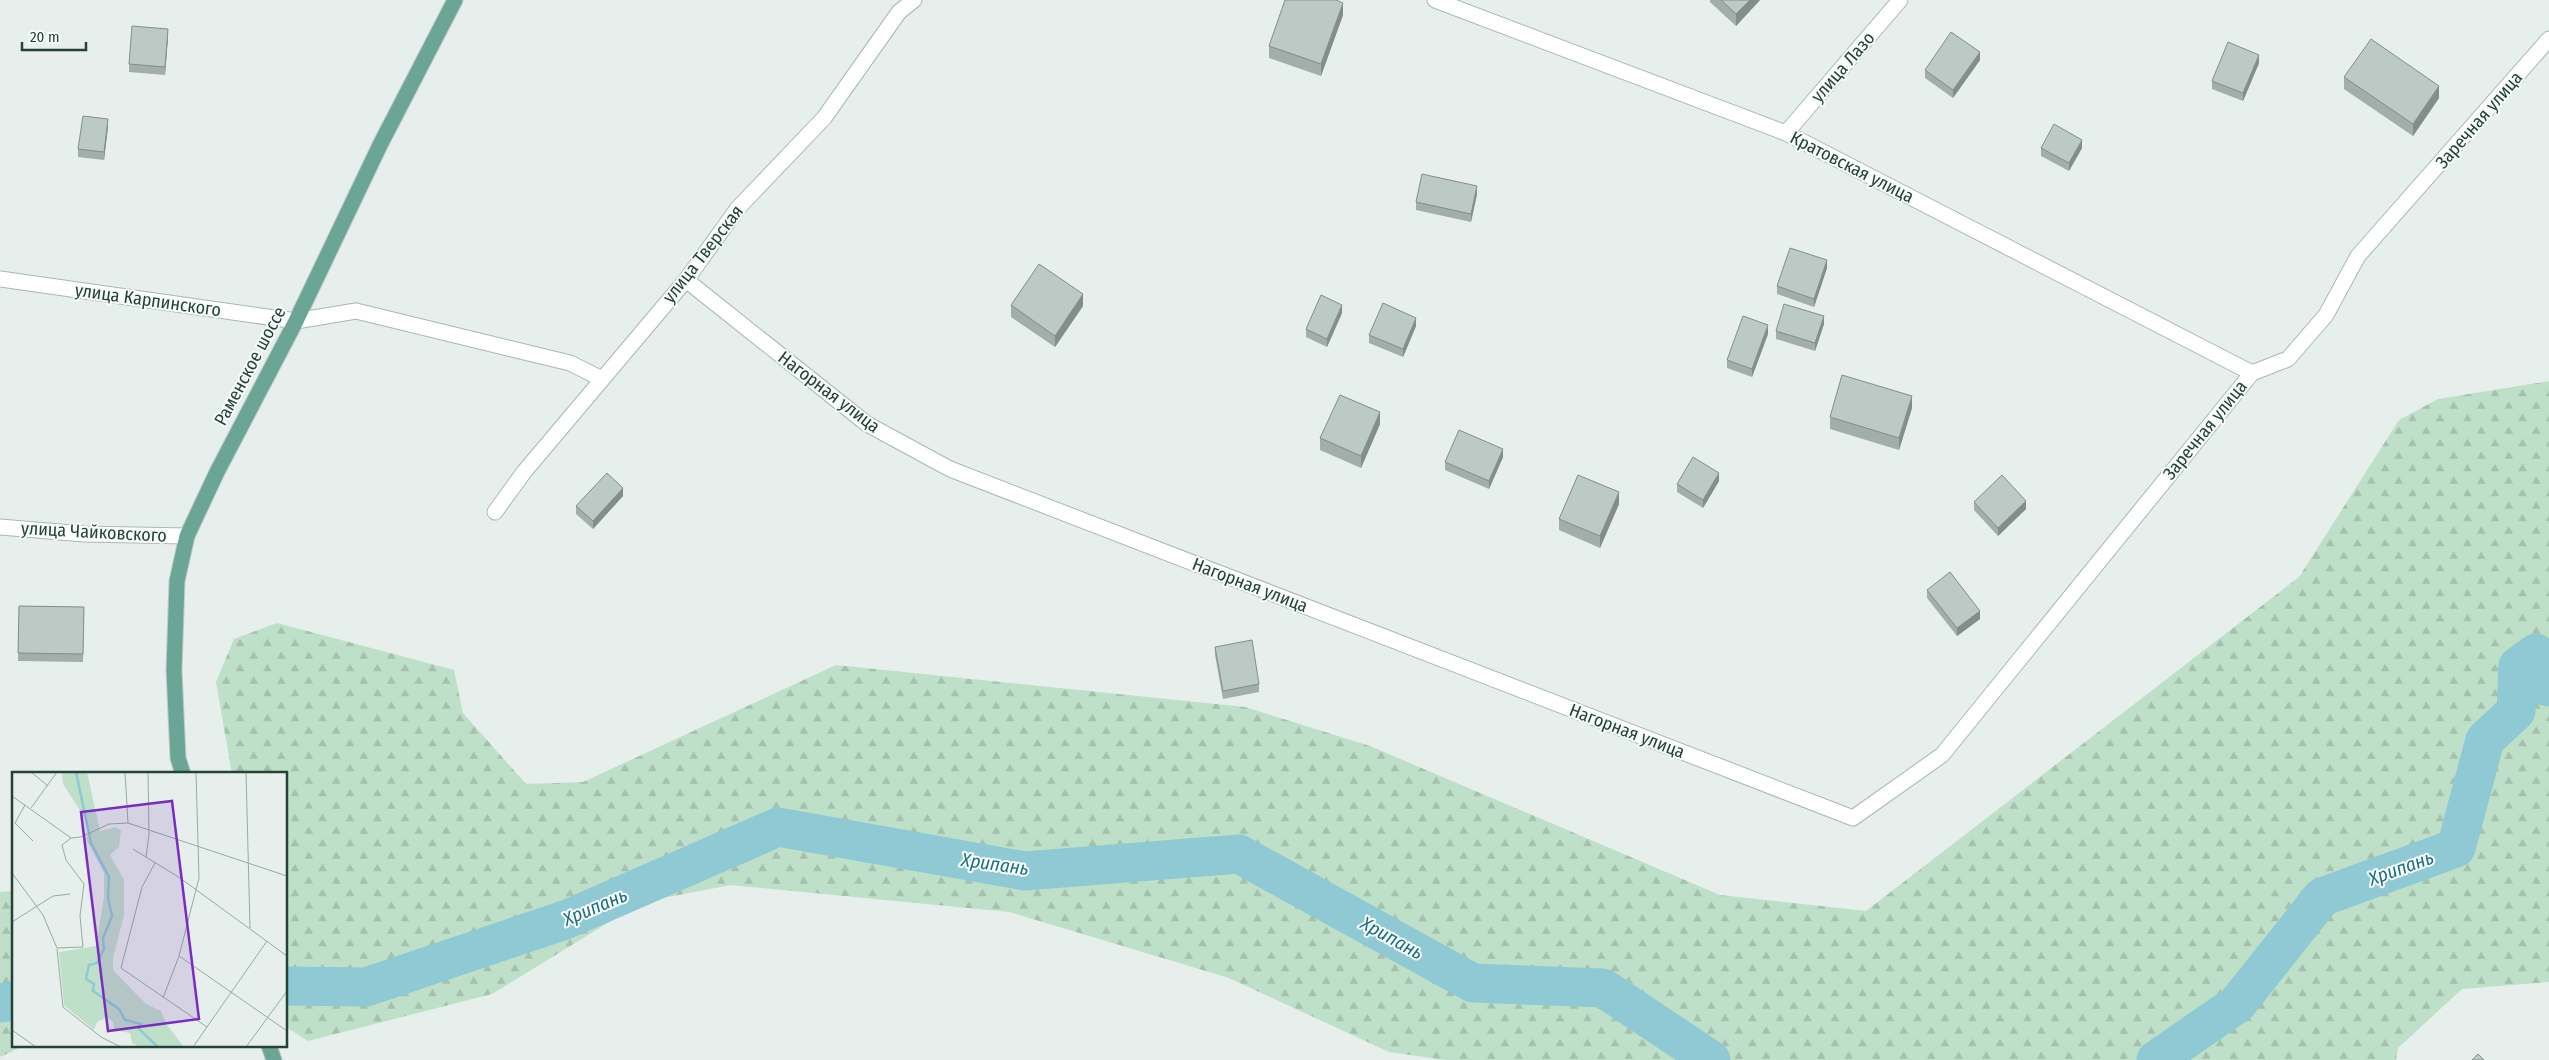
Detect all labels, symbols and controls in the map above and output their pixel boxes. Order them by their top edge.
scale bar [22,20,86,52]
street label: улица Лазо [1806,27,1880,107]
text: 20 m [30,28,60,46]
street label: Заречная улица [2431,67,2527,173]
street label: Кратовская улица [1787,126,1918,208]
street label: улица Тверская [658,201,748,307]
street label: улица Карпинского [73,279,223,321]
street label: Раменское шоссе [209,303,291,429]
street label: Нагорная улица [774,347,884,438]
street label: Заречная улица [2158,376,2252,484]
street label: улица Чайковского [21,517,167,547]
street label: Нагорная улица [1189,553,1311,617]
street label: Нагорная улица [1566,699,1688,763]
inset map [12,772,288,1048]
water label: Хрипань [2364,846,2437,891]
water label: Хрипань [959,848,1030,880]
water label: Хрипань [558,883,631,931]
water label: Хрипань [1356,911,1427,965]

